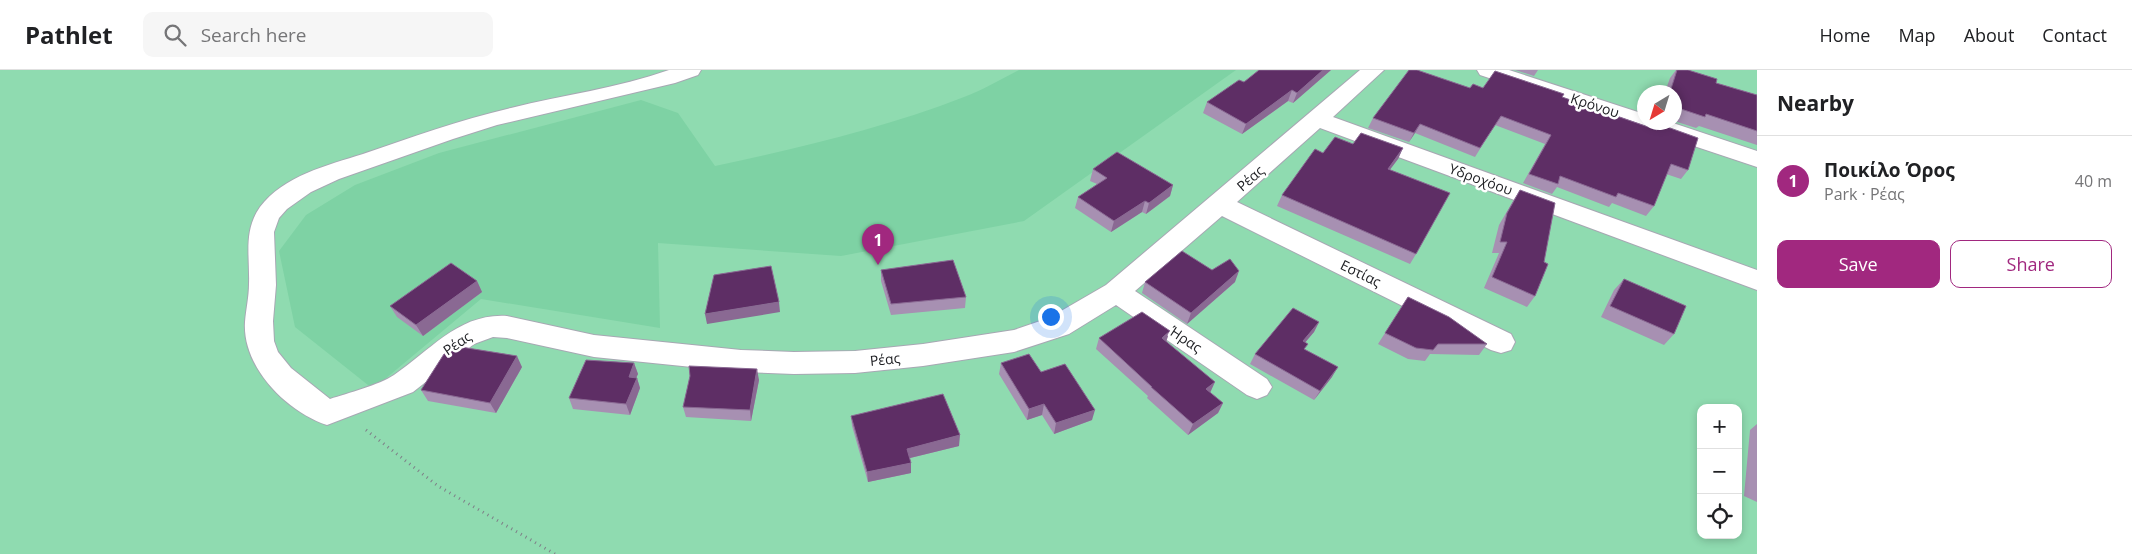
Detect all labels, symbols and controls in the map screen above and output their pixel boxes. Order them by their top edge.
search box [143,12,493,57]
text: Pathlet [25,18,113,51]
icon: search [161,21,189,49]
text: Search here [201,22,307,48]
text: Home [1820,23,1870,47]
text: Map [1898,23,1936,47]
text: About [1964,23,2014,47]
text: Contact [2042,23,2107,47]
north arrow [1637,85,1682,130]
street label: Κρόνου [1568,88,1622,122]
text: Nearby [1777,89,1854,117]
text: Ποικίλο Όρος [1824,157,1955,183]
street label: Υδροχόου [1447,159,1515,199]
street label: Ρέας [1232,161,1268,195]
text: 1 [1788,170,1798,192]
text: 40 m [2075,170,2112,192]
text: Park · Ρέας [1824,183,1905,205]
pin: 1 [862,224,894,265]
button: Save [1777,240,1940,288]
button: Share [1950,240,2112,288]
street label: Εστίας [1337,255,1385,291]
your location [1038,304,1064,330]
street label: Ήρας [1165,321,1206,357]
street label: Ρέας [439,326,475,359]
street label: Ρέας [869,348,901,370]
map controls [1697,404,1742,539]
button: + [1697,404,1742,449]
button: − [1697,449,1742,494]
button: locate [1697,494,1742,539]

